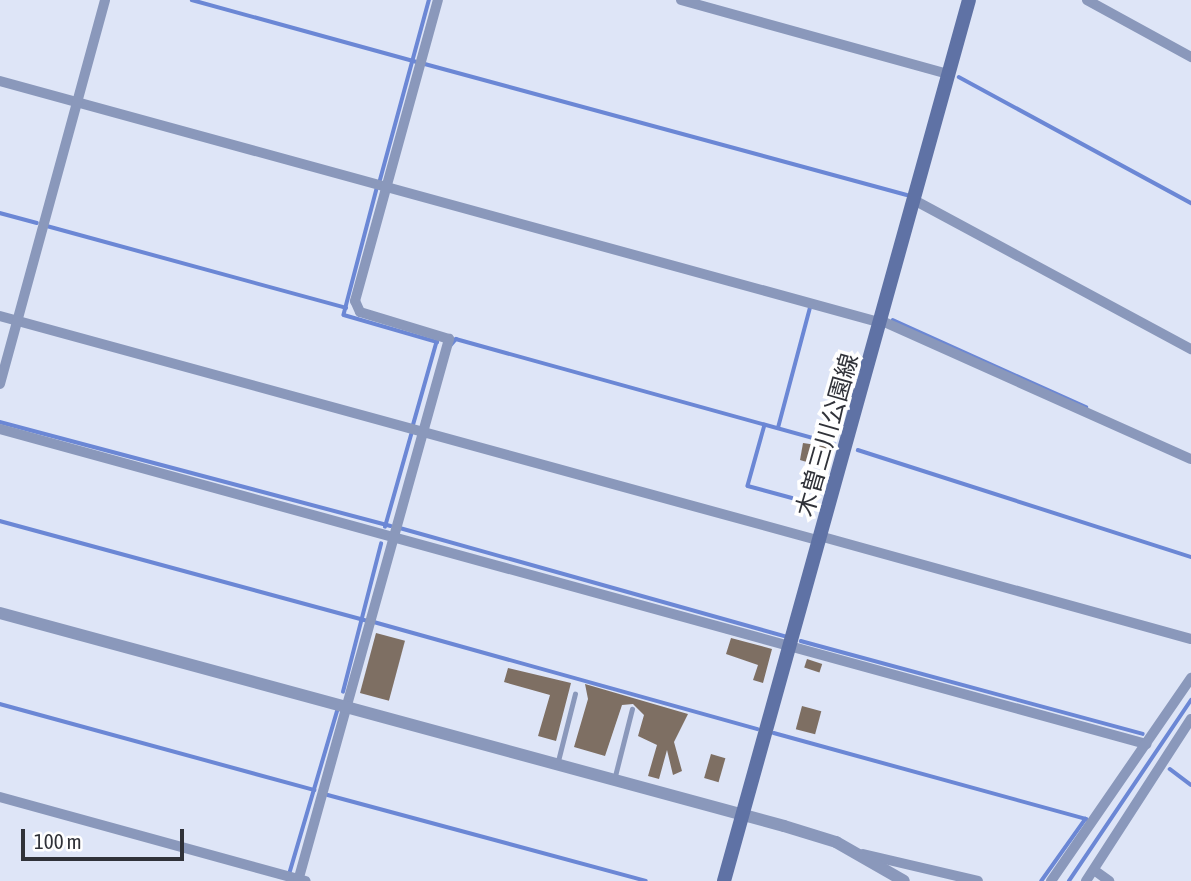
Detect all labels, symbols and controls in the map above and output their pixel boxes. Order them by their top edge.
street label: 木曽三川公園線 [790,350,864,520]
scale bar [24,814,187,858]
text: 100 m [34,829,82,853]

